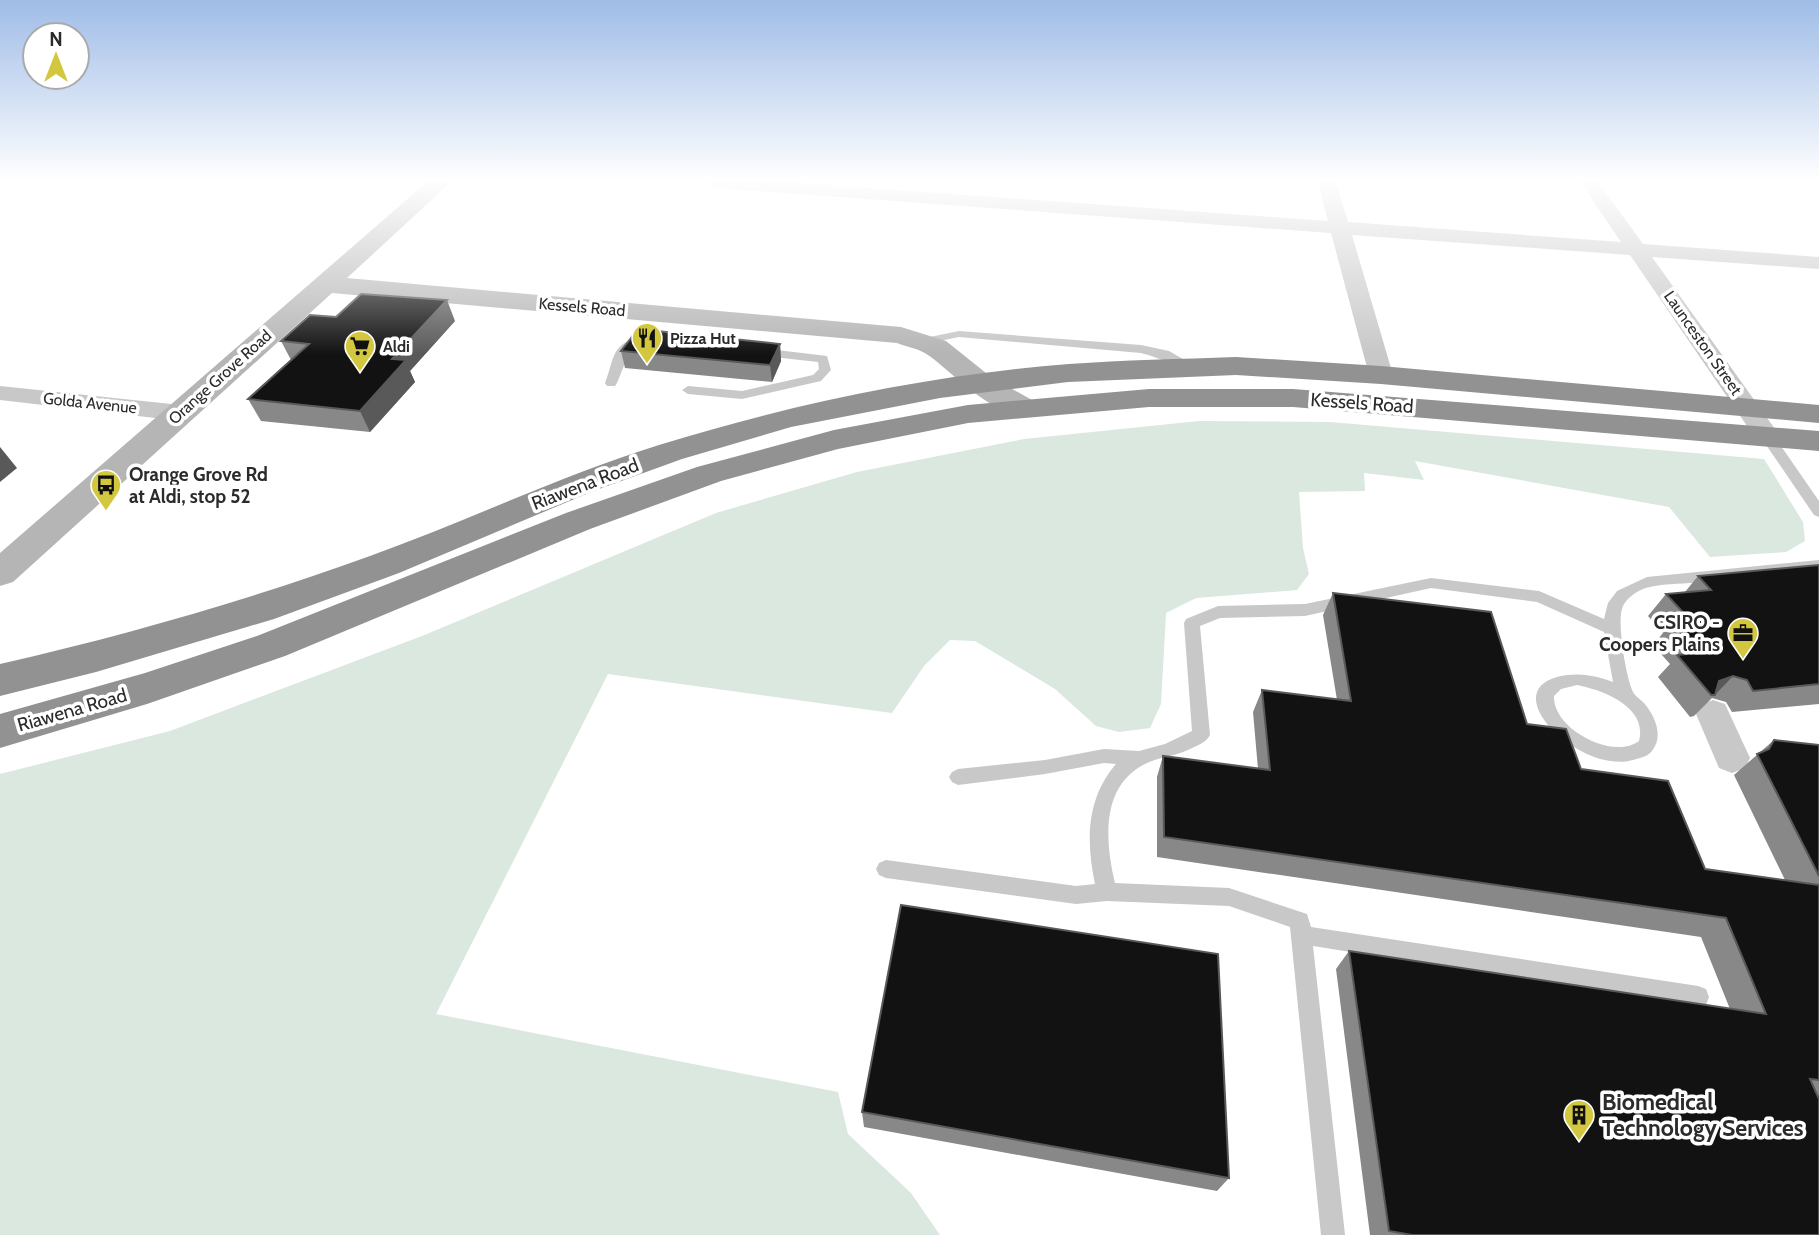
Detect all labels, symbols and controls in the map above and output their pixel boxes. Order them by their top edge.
north arrow [21,21,91,91]
text: N [49,28,63,51]
street label: Launceston Street [1660,287,1746,399]
street label: Kessels Road [538,294,626,320]
restaurant icon: Pizza Hut [630,321,664,365]
street label: Orange Grove Road [165,326,275,428]
supermarket icon: Aldi [343,329,377,373]
place label: Pizza Hut [670,329,736,348]
place label: Aldi [383,337,410,356]
street label: Kessels Road [1310,388,1414,418]
street label: Golda Avenue [42,389,138,417]
street label: Riawena Road [528,453,642,515]
place label: Orange Grove Rd at Aldi, stop 52 [129,463,268,508]
bus stop icon: Orange Grove Rd at Aldi, stop 52 [89,468,123,512]
place label: CSIRO - Coopers Plains [1599,611,1720,656]
office icon: CSIRO - Coopers Plains [1726,616,1760,660]
street label: Riawena Road [15,683,129,737]
place label: Biomedical Technology Services [1602,1088,1804,1142]
building icon: Biomedical Technology Services [1562,1098,1596,1142]

